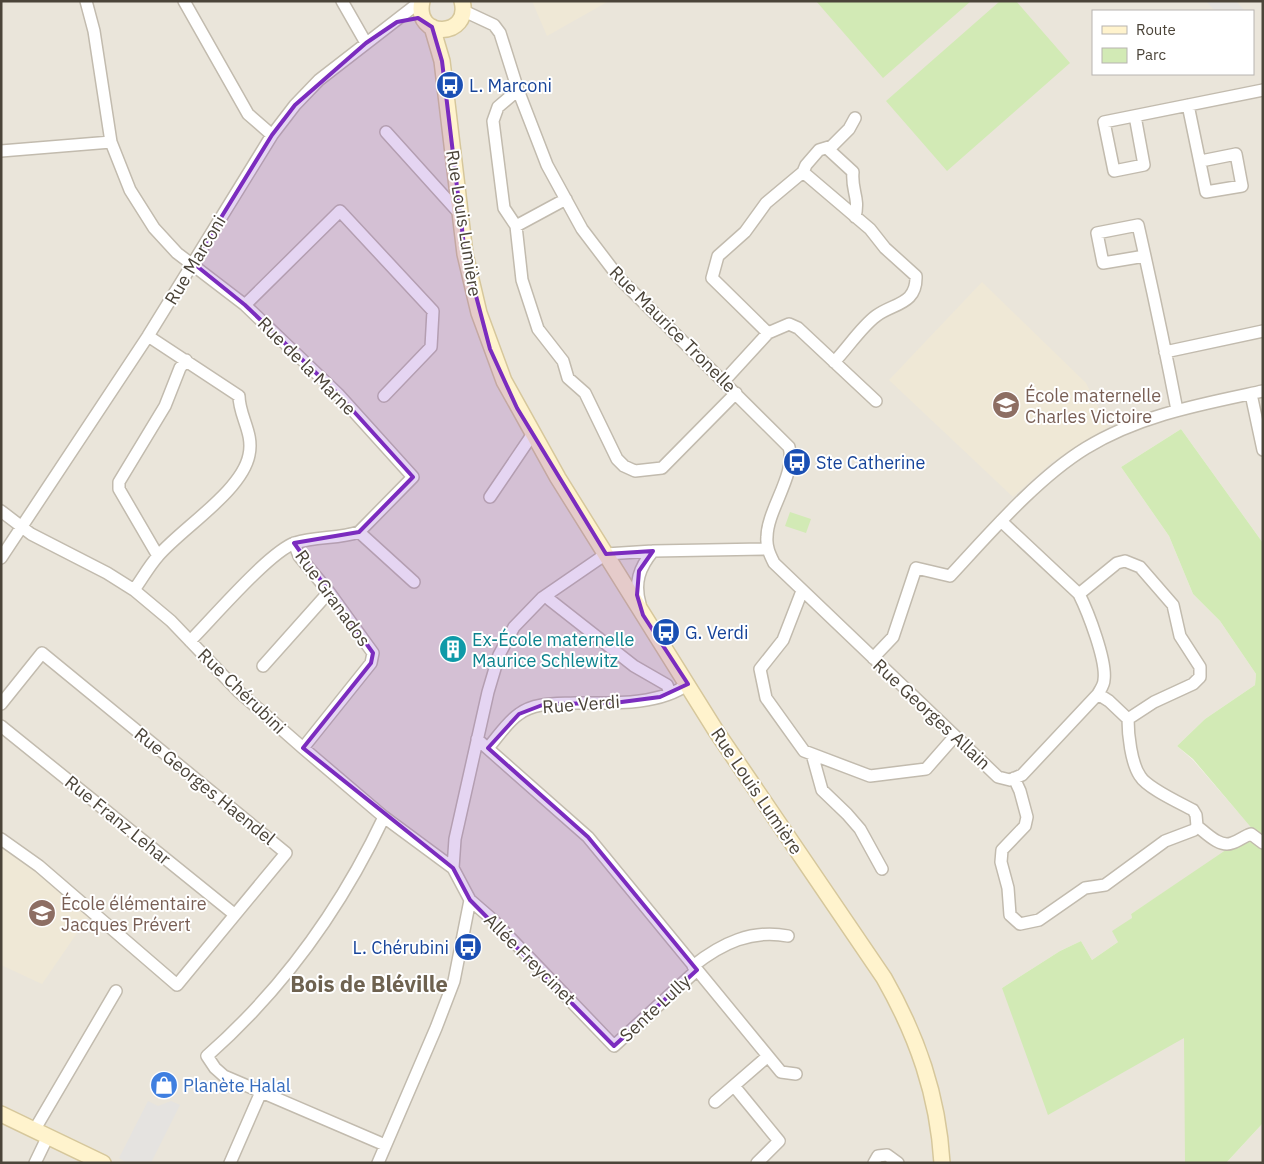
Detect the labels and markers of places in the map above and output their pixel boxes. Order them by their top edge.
bus stop icon: L. Marconi [435,70,465,100]
place label: L. Marconi [469,74,552,97]
place label: École maternelle Charles Victoire [1025,384,1161,428]
school or university icon: École maternelle Charles Victoire [991,390,1021,420]
bus stop icon: Ste Catherine [782,447,812,477]
place label: Ste Catherine [816,451,925,474]
bus stop icon: G. Verdi [651,617,681,647]
place label: G. Verdi [685,621,748,644]
place label: Ex-École maternelle Maurice Schlewitz [472,628,634,672]
building icon: Ex-École maternelle Maurice Schlewitz [438,634,468,664]
place label: École élémentaire Jacques Prévert [61,892,207,936]
school or university icon: École élémentaire Jacques Prévert [27,898,57,928]
bus stop icon: L. Chérubini [453,932,483,962]
place label: L. Chérubini [353,936,449,959]
shop icon: Planète Halal [149,1070,179,1100]
place label: Planète Halal [183,1074,291,1097]

